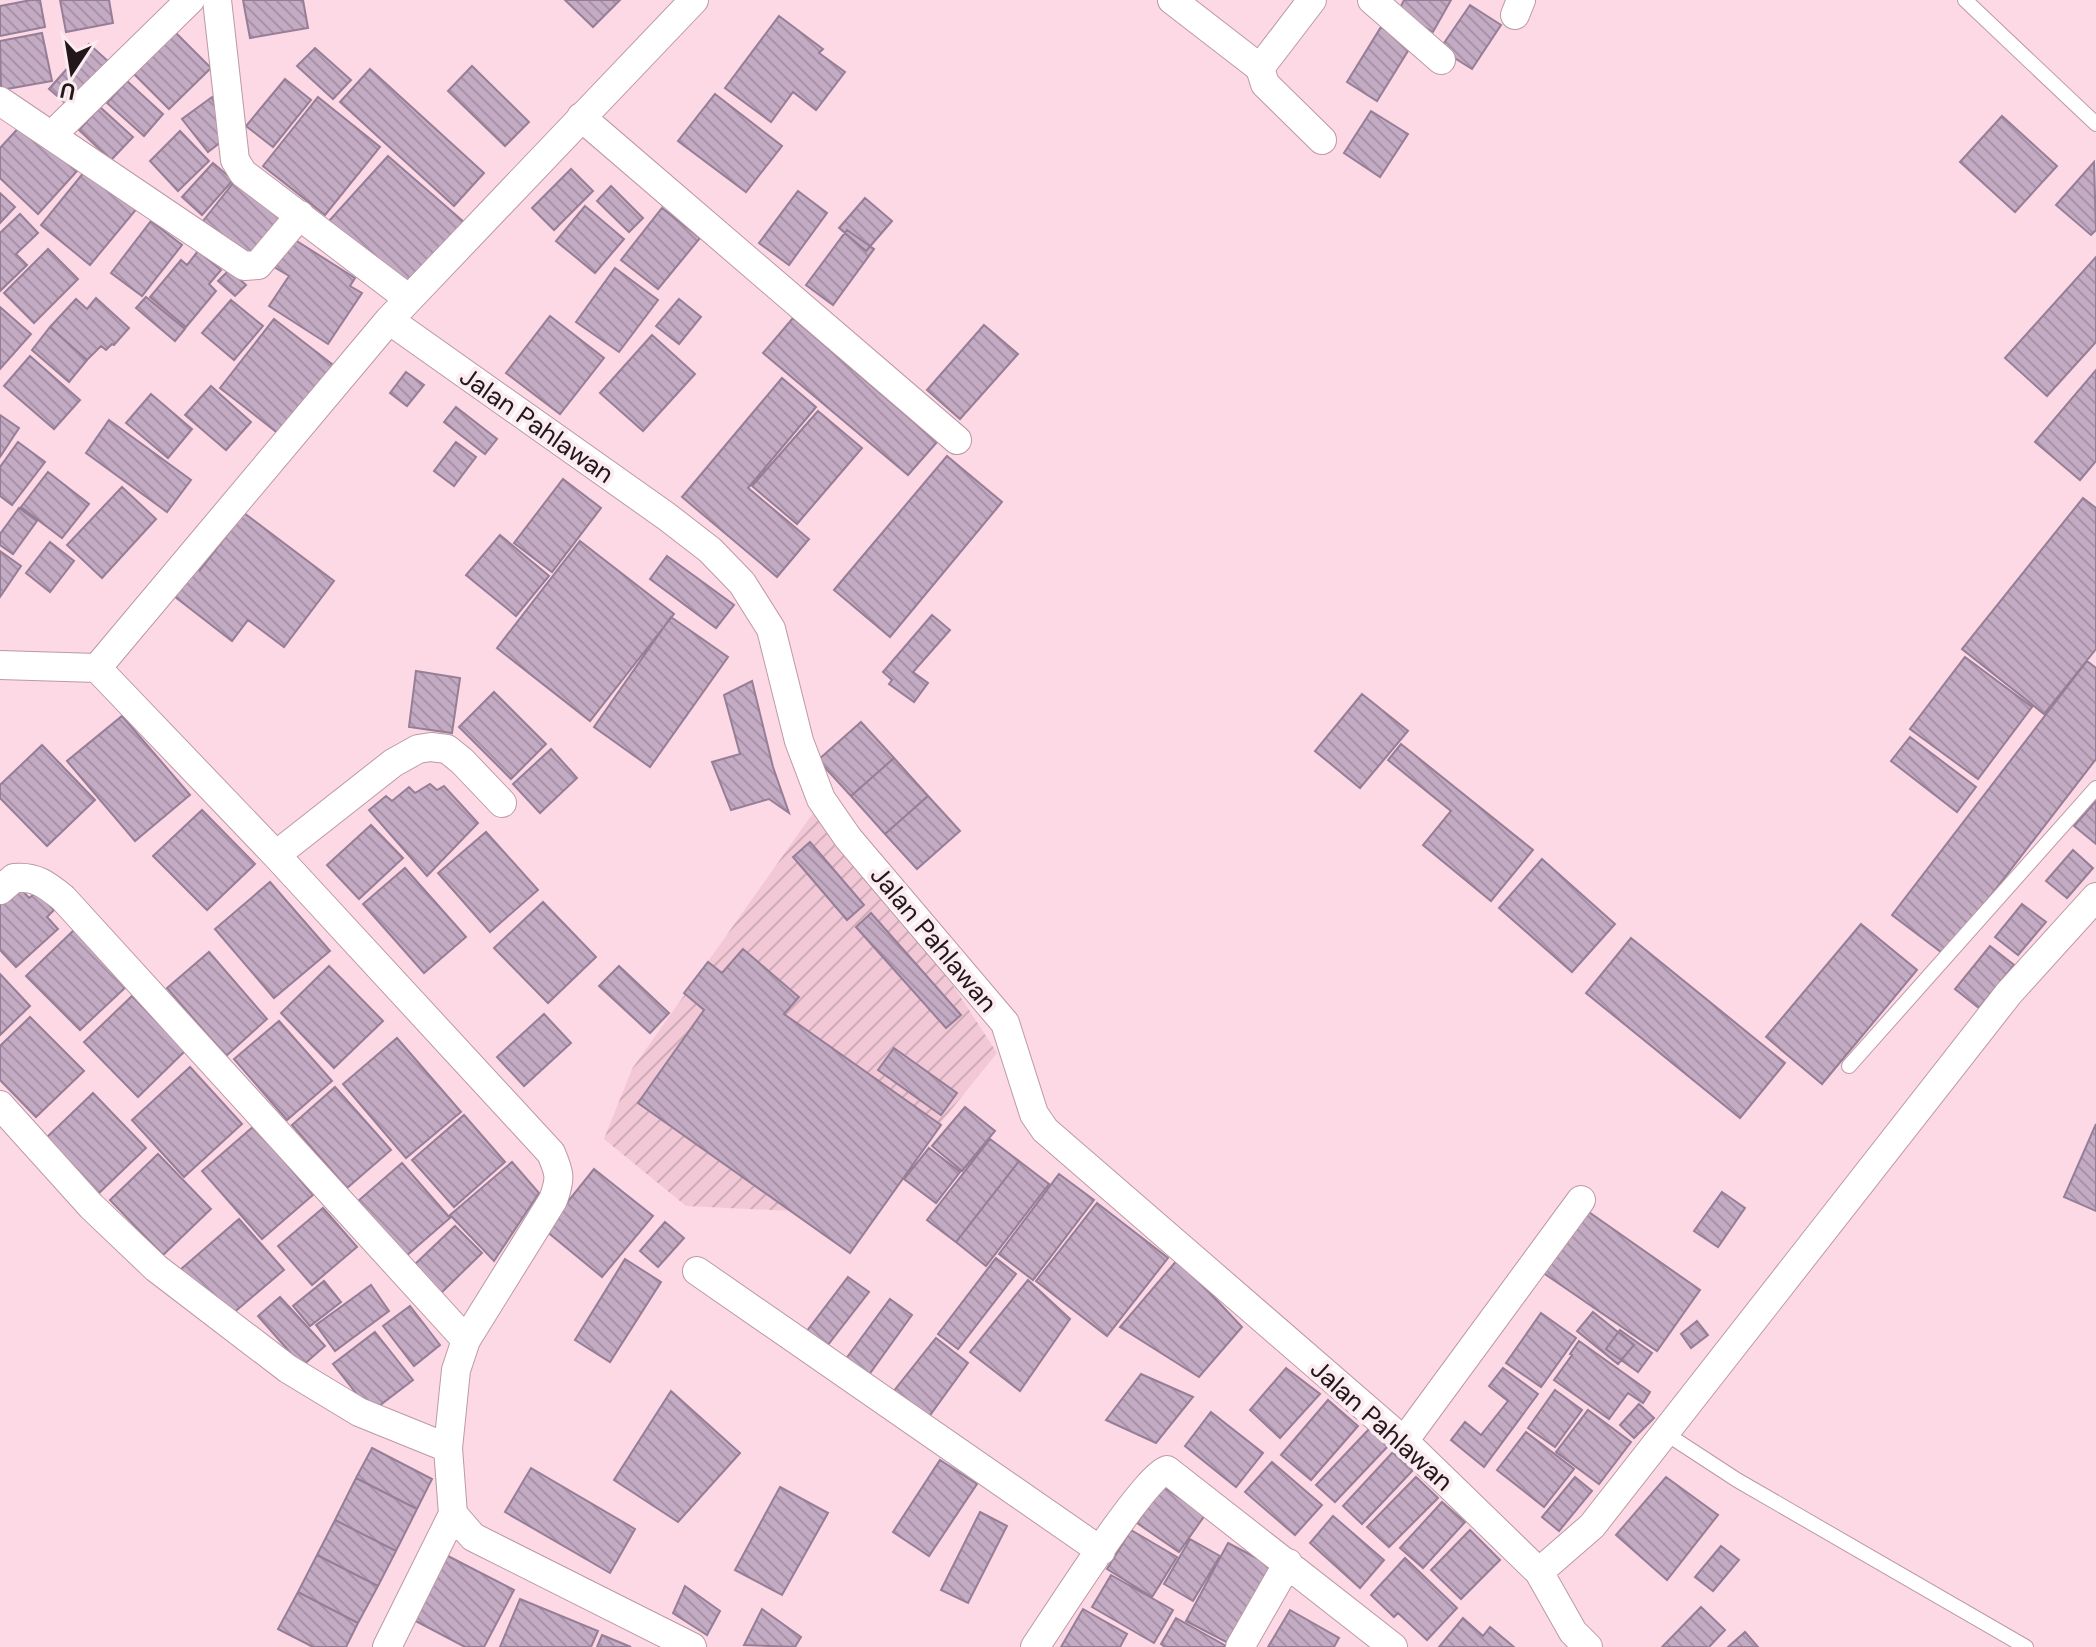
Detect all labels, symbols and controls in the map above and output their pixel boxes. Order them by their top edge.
north arrow [32,32,112,112]
text: U [58,75,78,107]
street label: Jalan Pahlawan [453,359,621,491]
street label: Jalan Pahlawan [863,859,1005,1019]
street label: Jalan Pahlawan [1303,1352,1461,1498]

